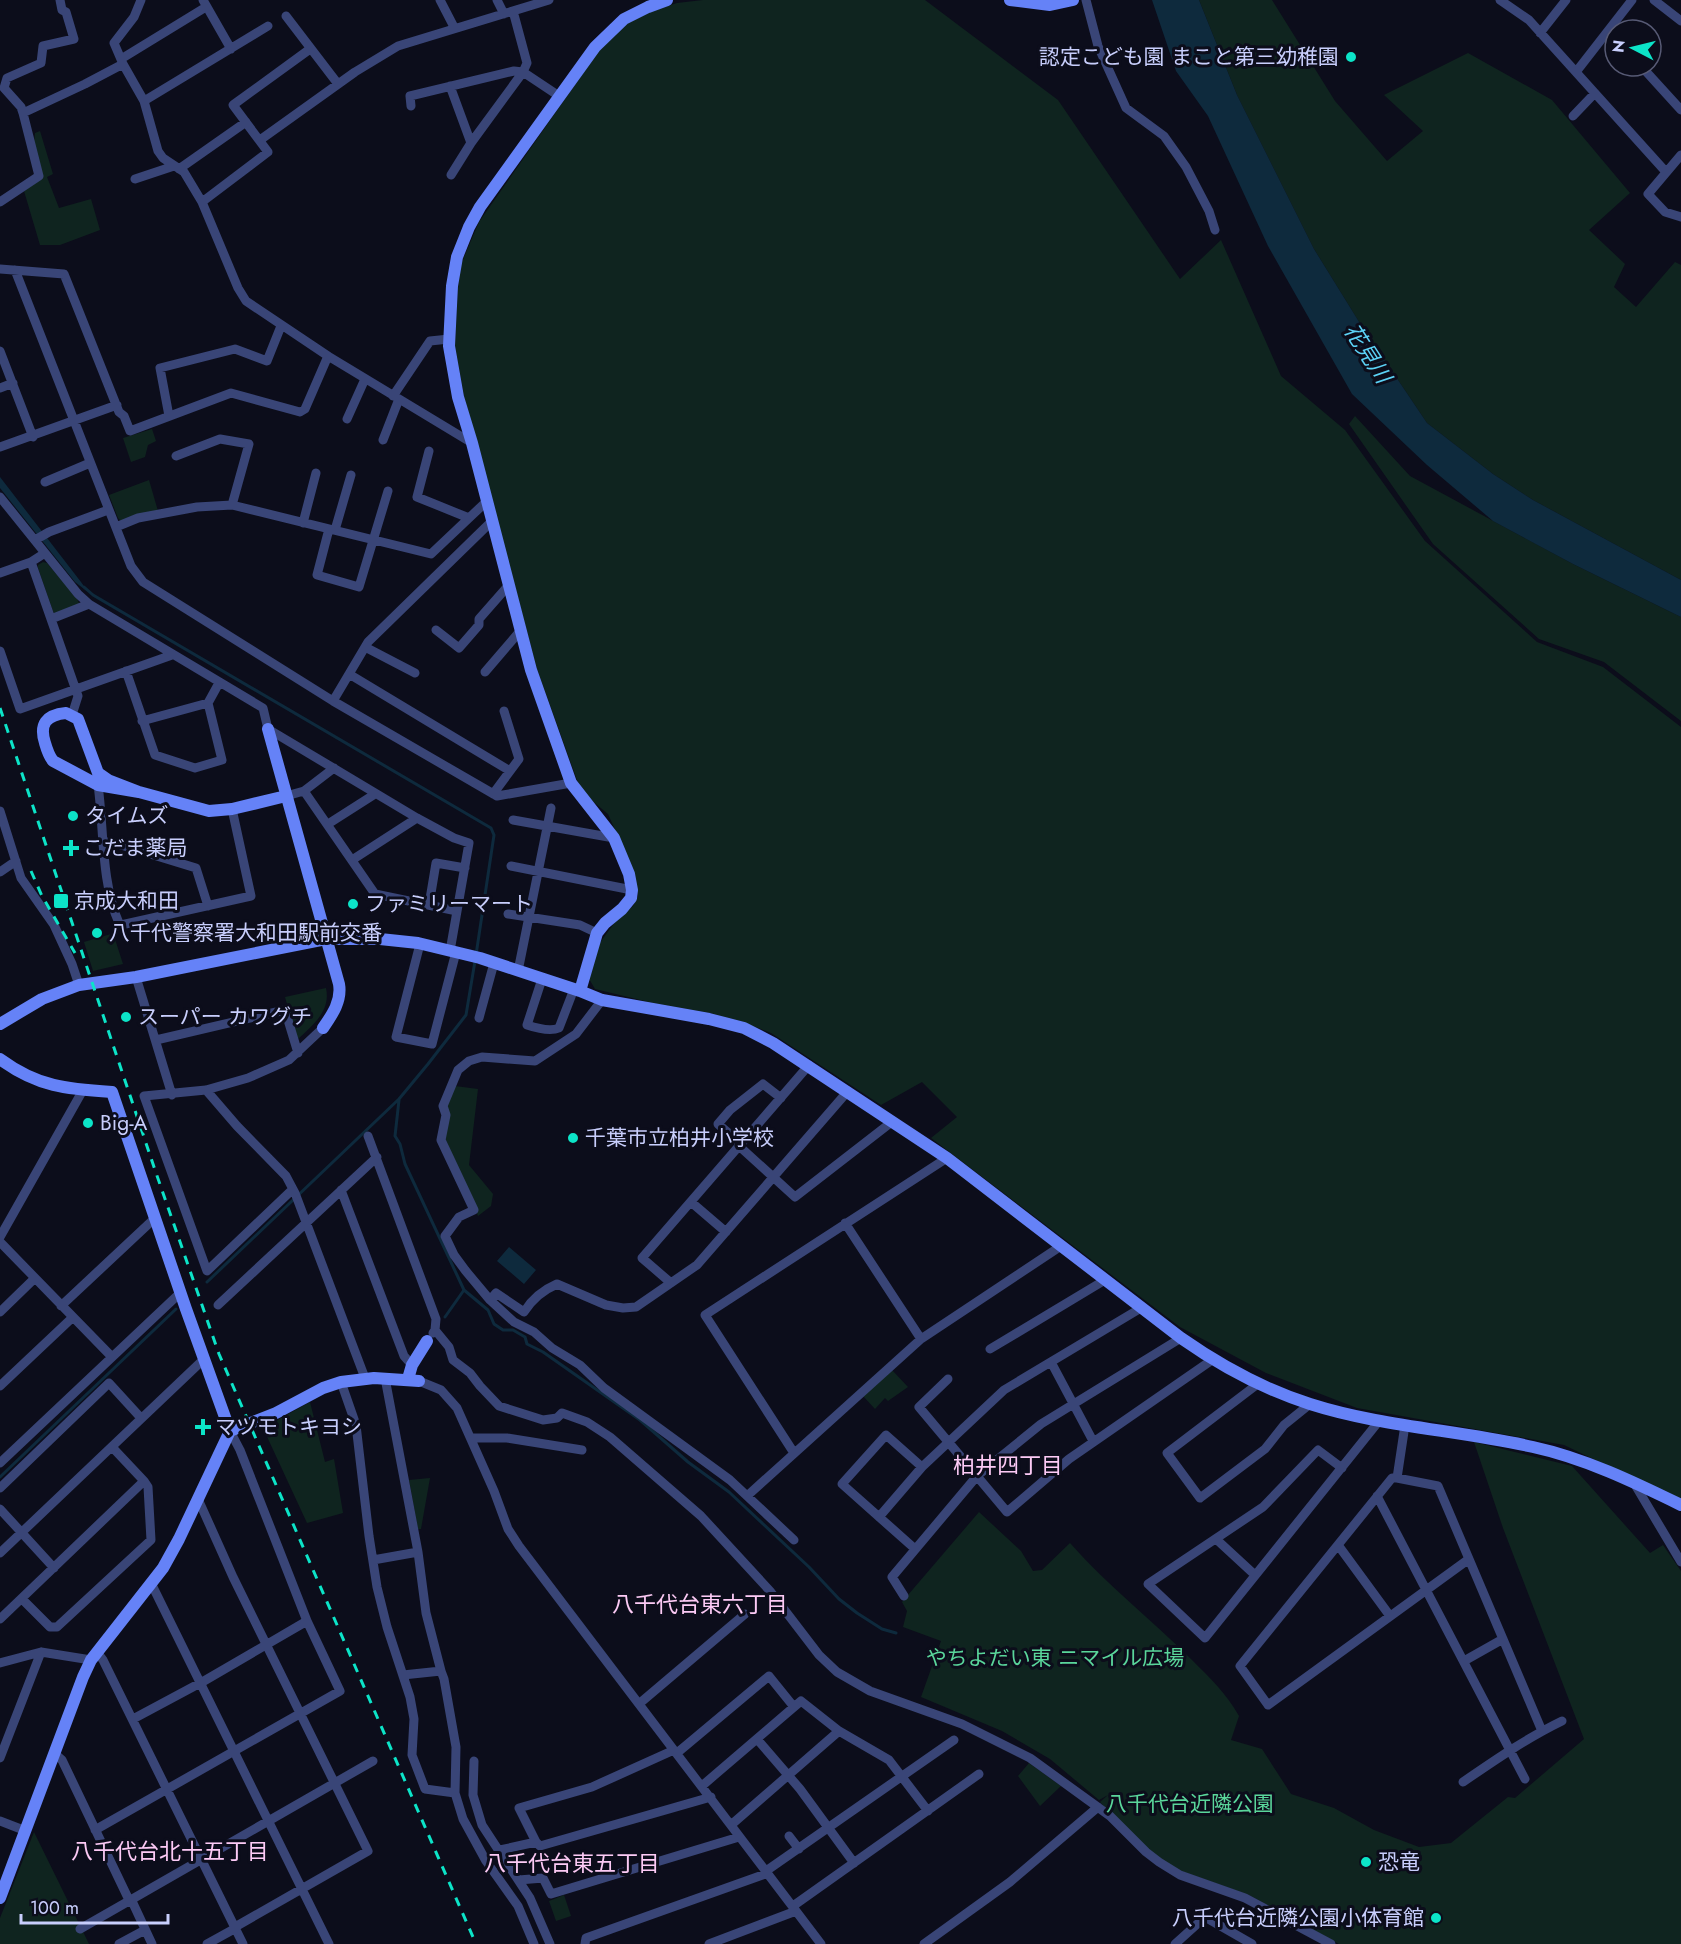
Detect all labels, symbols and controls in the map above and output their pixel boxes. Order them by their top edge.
north arrow [1603,18,1663,78]
text: N [1606,39,1631,54]
place label: 認定こども園 まこと第三幼稚園 [1039,42,1339,72]
marker: 認定こども園 まこと第三幼稚園 [1344,50,1358,64]
water label: 花見川 [1337,317,1400,391]
place label: タイムズ [85,801,169,831]
marker: タイムズ [66,809,80,823]
place label: こだま薬局 [83,833,188,863]
marker: こだま薬局 [64,841,78,855]
place label: 京成大和田 [74,886,179,916]
place label: ファミリーマート [365,889,533,919]
marker: 京成大和田 [52,892,70,910]
marker: ファミリーマート [346,897,360,911]
place label: 八千代警察署大和田駅前交番 [109,918,382,948]
marker: 八千代警察署大和田駅前交番 [90,926,104,940]
place label: スーパー カワグチ [138,1002,312,1032]
marker: スーパー カワグチ [119,1010,133,1024]
place label: Big-A [100,1108,148,1138]
marker: Big-A [81,1116,95,1130]
place label: 千葉市立柏井小学校 [585,1123,774,1153]
marker: 千葉市立柏井小学校 [566,1131,580,1145]
place label: マツモトキヨシ [215,1412,362,1442]
marker: マツモトキヨシ [196,1420,210,1434]
district label: 柏井四丁目 [953,1449,1063,1481]
district label: 八千代台東六丁目 [612,1588,788,1620]
park label: やちよだい東 ニマイル広場 [926,1643,1184,1673]
park label: 八千代台近隣公園 [1106,1789,1274,1819]
district label: 八千代台北十五丁目 [71,1835,269,1867]
district label: 八千代台東五丁目 [484,1847,660,1879]
place label: 恐竜 [1378,1847,1420,1877]
marker: 恐竜 [1359,1855,1373,1869]
scale bar [21,1887,168,1925]
text: 100 m [30,1895,79,1921]
place label: 八千代台近隣公園小体育館 [1172,1903,1424,1933]
marker: 八千代台近隣公園小体育館 [1429,1911,1443,1925]

